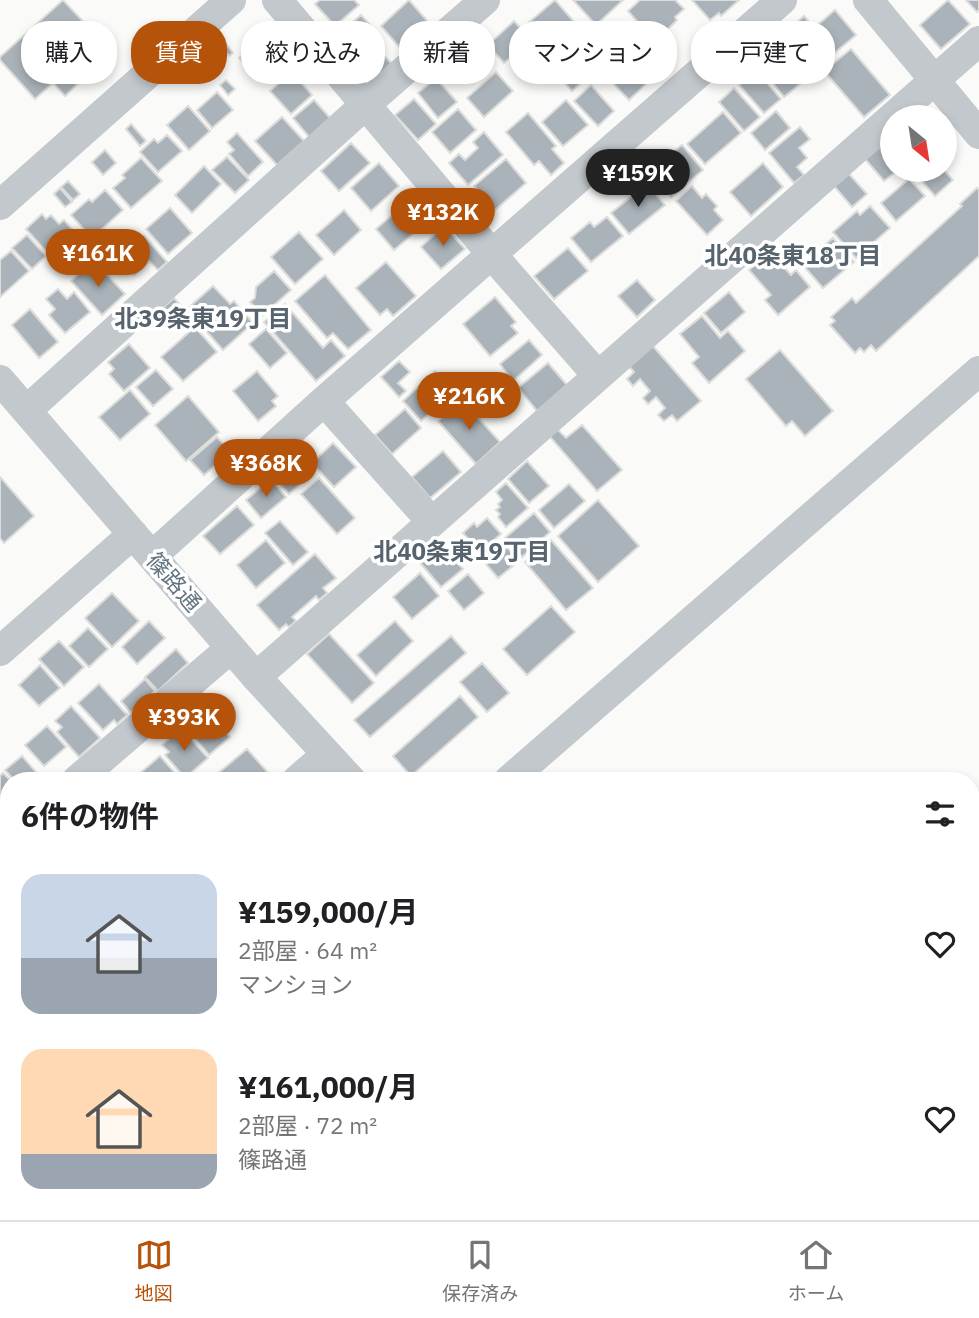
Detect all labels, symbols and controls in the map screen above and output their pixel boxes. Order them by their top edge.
chip: 購入 [21,21,117,84]
chip: 賃貸 [131,21,227,84]
chip: 絞り込み [241,21,385,84]
chip: 新着 [399,21,495,84]
chip: マンション [509,21,677,84]
chip: 一戸建て [691,21,835,84]
north arrow [880,105,957,182]
map controls [880,105,957,182]
pin: ¥159K [589,150,687,209]
text: ¥159K [602,157,674,187]
pin: ¥132K [394,188,492,248]
text: ¥132K [407,196,479,226]
pin: ¥161K [49,230,147,289]
text: ¥161K [62,237,134,267]
district label: 北40条東18丁目 [704,239,882,271]
district label: 北39条東19丁目 [114,302,292,334]
pin: ¥216K [420,372,518,432]
text: ¥216K [433,380,505,410]
pin: ¥368K [217,440,315,499]
text: ¥368K [230,447,302,477]
district label: 北40条東19丁目 [373,535,551,567]
street label: 篠路通 [141,545,209,617]
pin: ¥393K [135,694,233,753]
text: ¥393K [148,701,220,731]
icon: filters [921,795,959,833]
text: 6件の物件 [21,796,159,835]
text: ¥159,000/月 [238,892,419,931]
icon: home [77,902,161,986]
icon: heart [921,925,959,963]
text: 2部屋 · 64 m² [238,935,377,965]
text: マンション [238,969,353,999]
text: ¥161,000/月 [238,1067,419,1106]
icon: home [77,1077,161,1161]
icon: heart [921,1100,959,1138]
text: 2部屋 · 72 m² [238,1110,377,1140]
text: 篠路通 [238,1144,307,1174]
tab: 地図 [135,1236,173,1305]
tab: 保存済み [442,1236,518,1305]
tab: ホーム [788,1236,844,1305]

